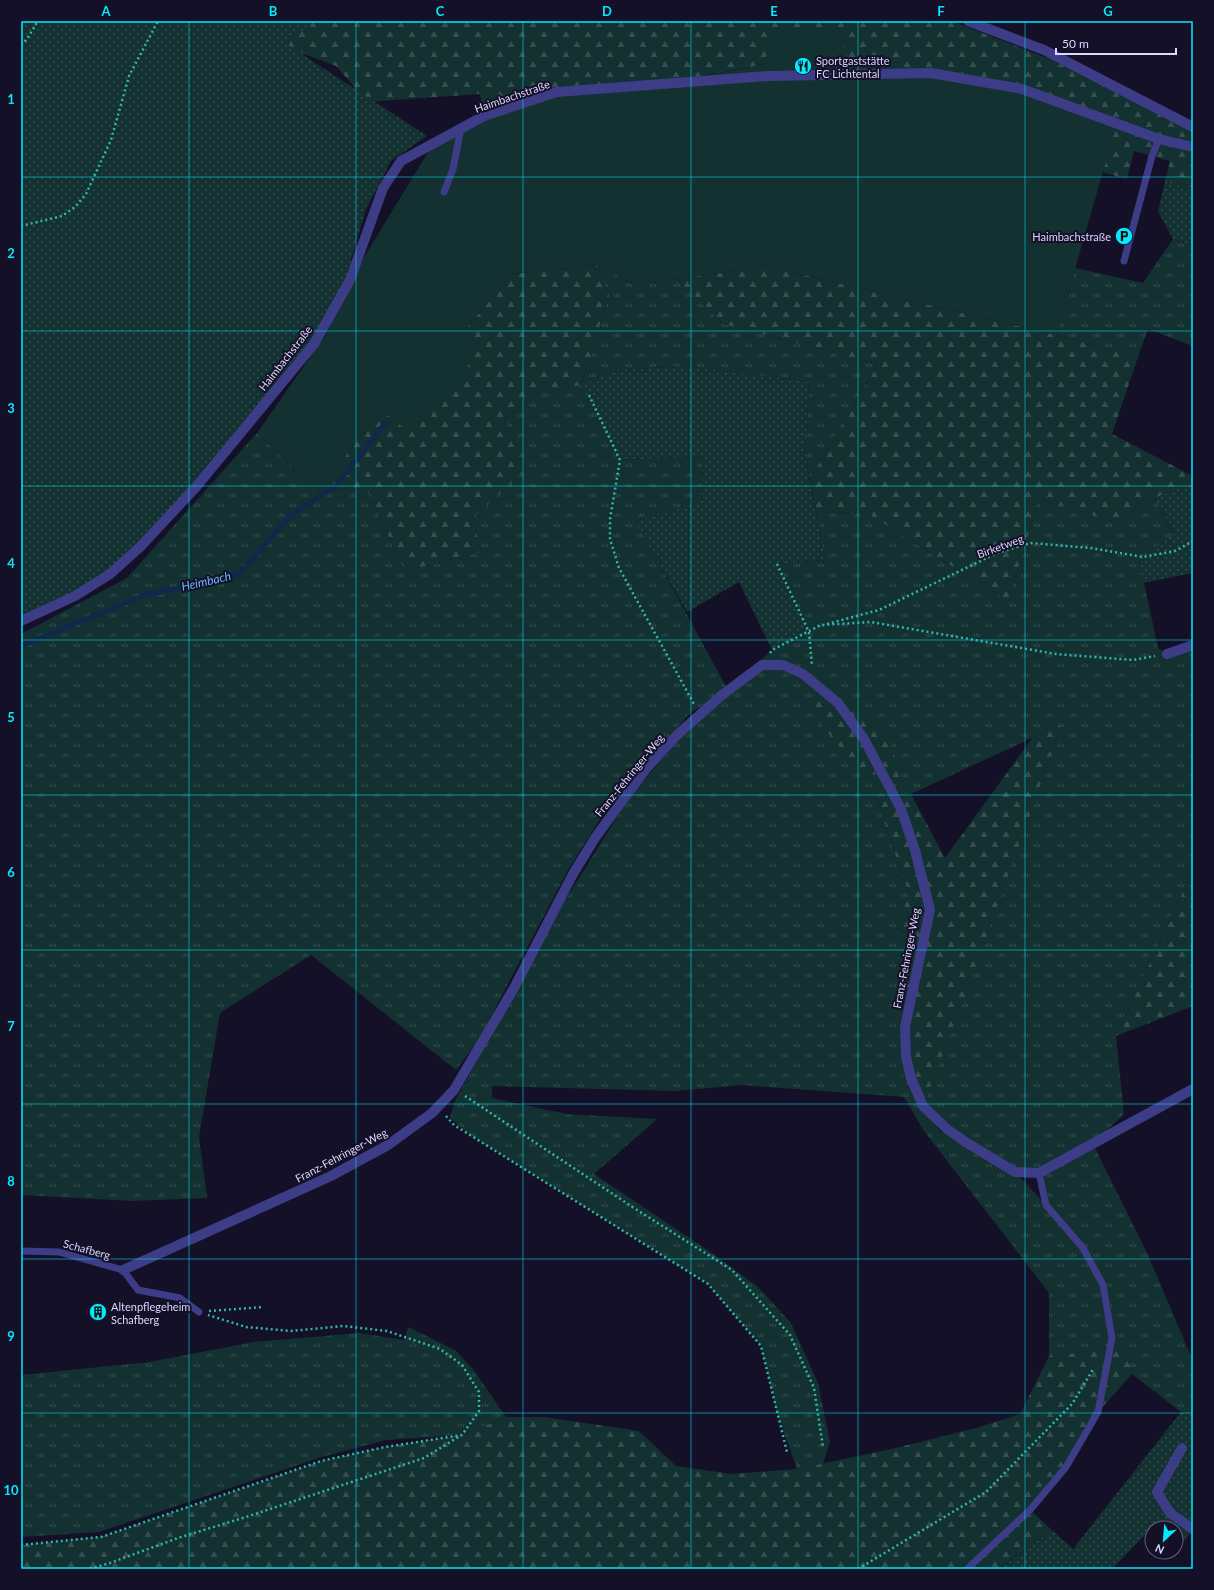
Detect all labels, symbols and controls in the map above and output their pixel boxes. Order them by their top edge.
text: A [100,3,111,19]
text: B [269,3,278,19]
text: C [436,3,445,19]
text: D [602,3,612,19]
text: E [770,3,778,19]
text: F [937,3,945,19]
text: G [1103,3,1113,19]
scale bar [1056,30,1176,56]
text: 50 m [1062,36,1089,51]
place label: Sportgaststätte FC Lichtental [816,54,890,80]
restaurant icon: Sportgaststätte FC Lichtental [793,56,813,76]
street label: Haimbachstraße [473,77,551,115]
text: 1 [7,91,15,107]
parking icon: Haimbachstraße [1114,226,1134,246]
place label: Haimbachstraße [1032,230,1111,243]
text: 2 [7,245,15,261]
street label: Haimbachstraße [256,323,314,393]
text: 3 [7,400,15,416]
street label: Birketweg [975,531,1025,560]
text: 4 [7,555,15,571]
water label: Heimbach [180,568,232,594]
text: 5 [7,709,15,725]
street label: Franz-Fehringer-Weg [592,731,666,819]
text: 6 [7,864,15,880]
street label: Franz-Fehringer-Weg [890,906,922,1009]
text: 7 [7,1018,15,1034]
street label: Franz-Fehringer-Weg [293,1125,389,1185]
text: 8 [7,1173,15,1189]
street label: Schafberg [62,1236,112,1262]
place label: Altenpflegeheim Schafberg [111,1300,190,1326]
building icon: Altenpflegeheim Schafberg [88,1302,108,1322]
text: 9 [7,1328,15,1344]
text: 10 [3,1482,19,1498]
north arrow [1144,1520,1184,1560]
text: N [1153,1542,1166,1557]

